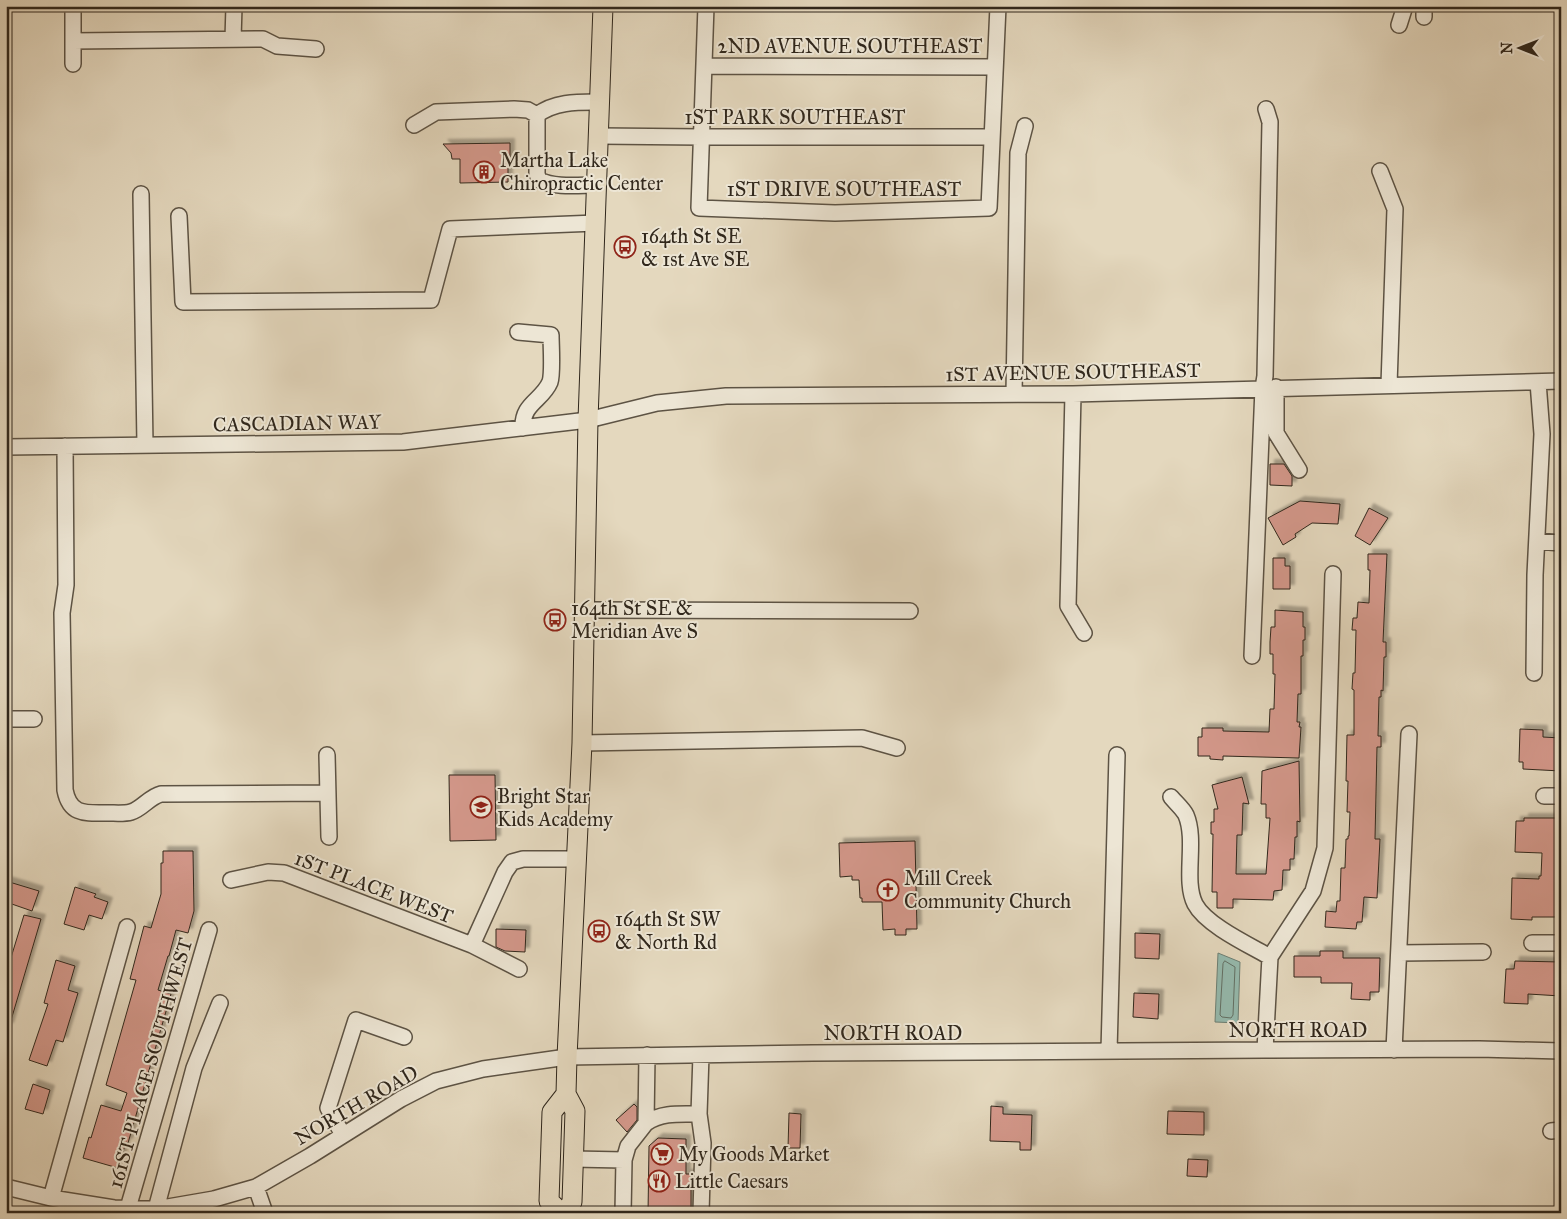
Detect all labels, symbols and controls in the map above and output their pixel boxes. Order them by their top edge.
north arrow [1494,22,1544,72]
street label: 2ND AVENUE SOUTHEAST [718,34,983,58]
text: N [1499,42,1516,54]
street label: 1ST PARK SOUTHEAST [685,105,906,129]
place label: Martha Lake Chiropractic Center [500,148,664,195]
building icon: Martha Lake Chiropractic Center [472,160,496,184]
street label: 1ST DRIVE SOUTHEAST [727,177,962,201]
place label: 164th St SE & 1st Ave SE [641,224,749,271]
bus stop icon: 164th St SE & 1st Ave SE [613,235,637,259]
street label: 1ST AVENUE SOUTHEAST [945,358,1201,386]
street label: CASCADIAN WAY [213,410,383,436]
place label: 164th St SE & Meridian Ave S [571,596,698,643]
bus stop icon: 164th St SE & Meridian Ave S [543,608,567,632]
place label: Bright Star Kids Academy [497,784,613,831]
school or university icon: Bright Star Kids Academy [469,795,493,819]
street label: 1ST PLACE WEST [291,846,457,928]
place label: Mill Creek Community Church [904,866,1071,913]
church icon: Mill Creek Community Church [876,878,900,902]
place label: 164th St SW & North Rd [615,907,721,954]
bus stop icon: 164th St SW & North Rd [587,919,611,943]
street label: 161ST PLACE SOUTHWEST [103,935,197,1191]
street label: NORTH ROAD [1229,1018,1367,1042]
street label: NORTH ROAD [824,1021,962,1045]
street label: NORTH ROAD [290,1060,422,1150]
supermarket icon: My Goods Market [650,1142,674,1166]
place label: My Goods Market [678,1142,829,1166]
restaurant icon: Little Caesars [647,1169,671,1193]
place label: Little Caesars [675,1169,788,1193]

